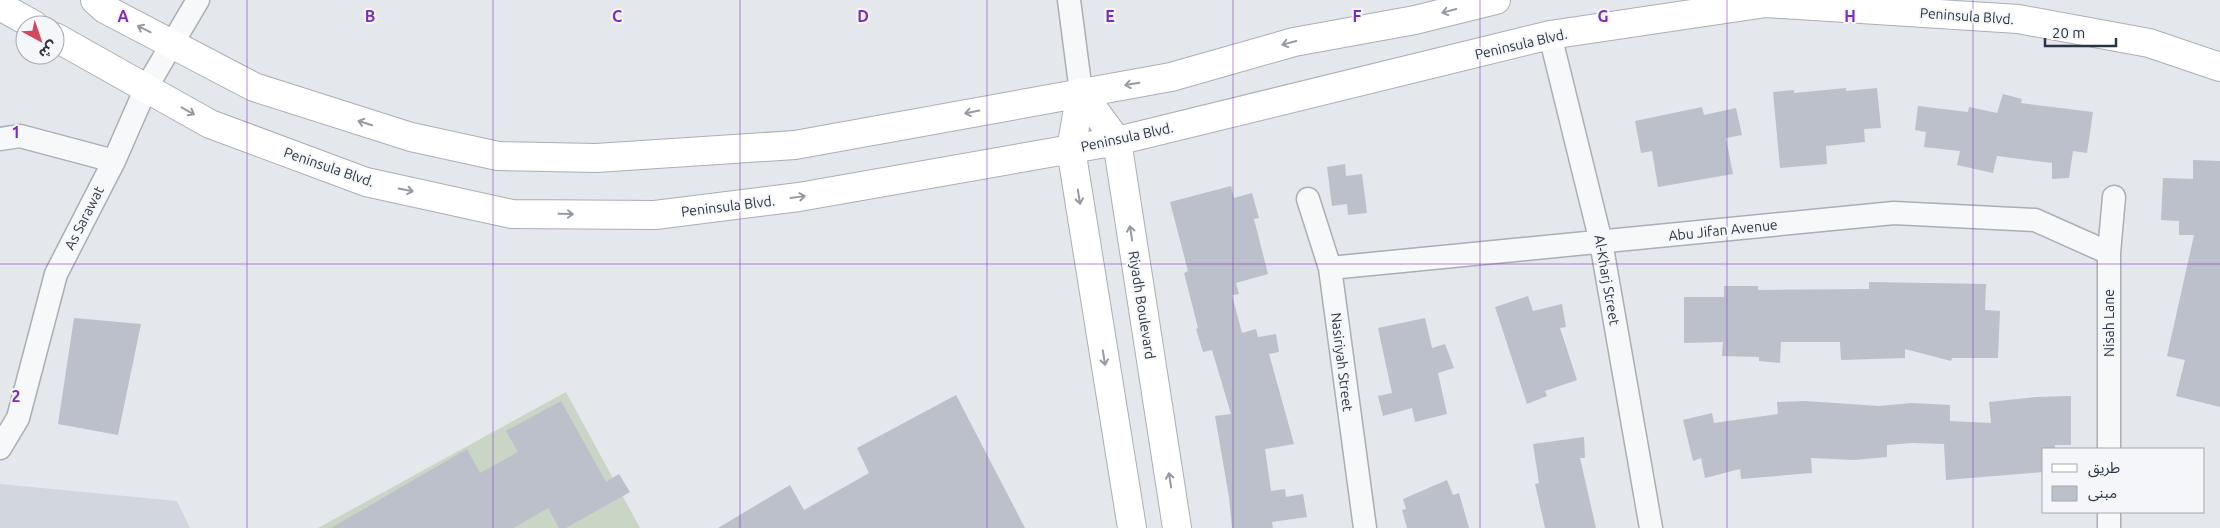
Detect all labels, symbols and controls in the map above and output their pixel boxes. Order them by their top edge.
street label: Peninsula Blvd. [1919,5,2015,27]
text: A [117,7,129,25]
text: B [365,7,375,25]
text: C [612,7,622,25]
text: D [857,7,869,25]
text: E [1105,7,1115,25]
text: F [1353,7,1362,25]
one-way arrow [1441,7,1457,16]
text: G [1597,7,1609,25]
text: H [1844,7,1856,25]
north arrow [15,15,65,65]
scale bar [2045,15,2116,47]
one-way arrow [137,24,152,34]
text: 20 m [2052,24,2085,41]
street label: Peninsula Blvd. [1473,26,1569,62]
text: ش [36,38,61,62]
one-way arrow [1282,39,1298,48]
one-way arrow [1125,79,1141,89]
one-way arrow [181,107,195,117]
one-way arrow [965,108,981,117]
one-way arrow [357,117,373,127]
street label: Peninsula Blvd. [1079,119,1175,155]
text: 1 [11,123,21,141]
street label: Peninsula Blvd. [282,144,376,190]
street label: As Sarawat [61,183,107,252]
one-way arrow [398,186,414,196]
one-way arrow [1074,189,1084,205]
street label: Peninsula Blvd. [680,192,776,220]
one-way arrow [789,192,805,202]
one-way arrow [558,209,574,219]
street label: Abu Jifan Avenue [1668,216,1778,244]
one-way arrow [1126,225,1136,241]
street label: Al-Kharj Street [1591,234,1623,327]
street label: Riyadh Boulevard [1126,250,1158,360]
street label: Nisah Lane [2101,289,2117,357]
street label: Nasiriyah Street [1328,312,1356,413]
one-way arrow [1100,349,1110,365]
text: 2 [11,387,21,405]
legend [2042,448,2205,513]
text: طريق [2088,459,2120,478]
one-way arrow [1164,472,1174,488]
text: مبنى [2088,484,2117,502]

